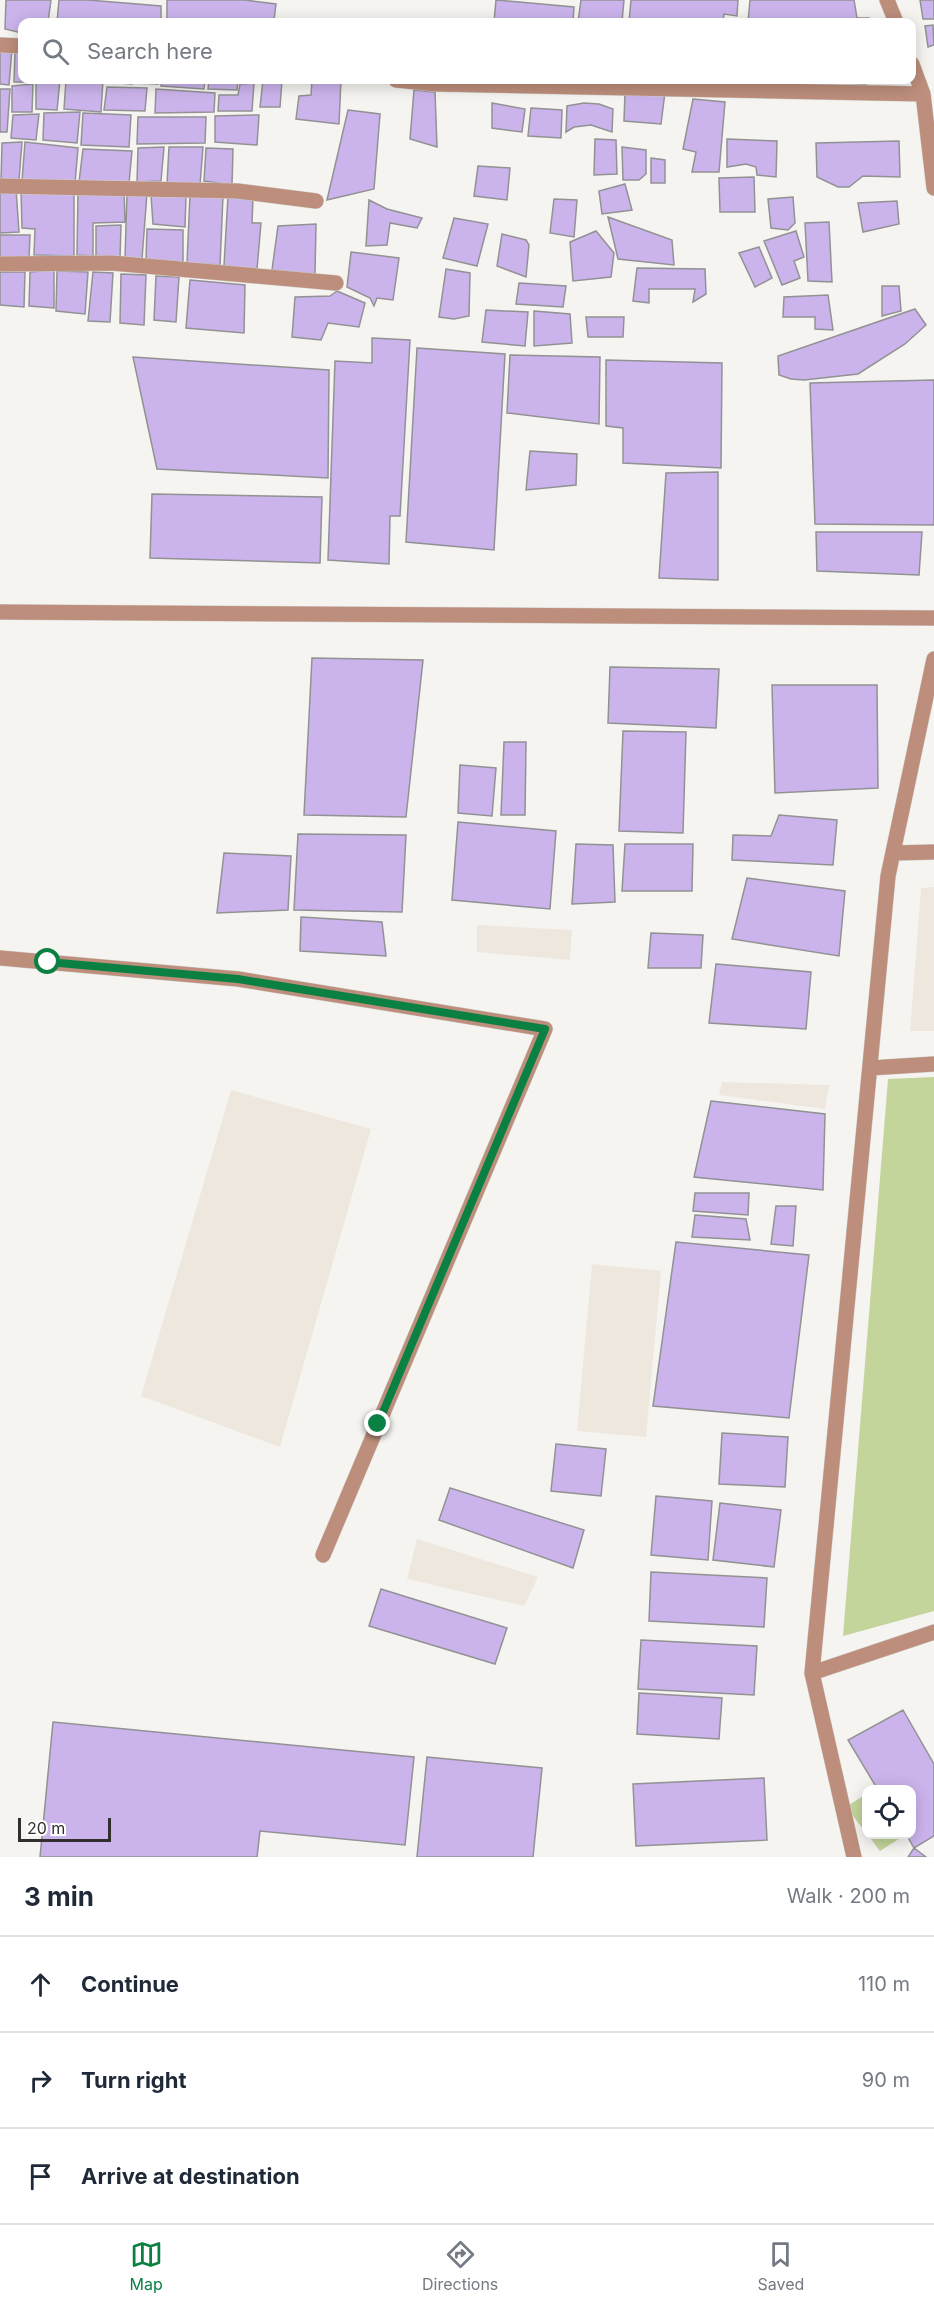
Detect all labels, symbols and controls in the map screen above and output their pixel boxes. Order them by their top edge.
search box [18,18,916,84]
icon: search [39,35,72,68]
text: Search here [87,38,213,64]
route start [34,948,60,974]
route end [364,1410,390,1436]
map controls [862,1785,916,1839]
button: locate [862,1785,916,1839]
scale bar [18,1815,111,1842]
text: 20 m [27,1818,65,1838]
text: 3 min [24,1881,94,1912]
text: Walk · 200 m [787,1884,910,1908]
icon: ahead [24,1968,57,2001]
text: Continue [81,1971,179,1997]
text: 110 m [858,1972,910,1996]
icon: right [24,2064,57,2097]
text: Turn right [81,2067,187,2093]
text: 90 m [862,2068,910,2092]
icon: arrive [24,2160,57,2193]
text: Arrive at destination [81,2163,300,2189]
tab: Map [130,2238,163,2294]
tab: Directions [422,2238,498,2294]
tab: Saved [758,2238,804,2294]

